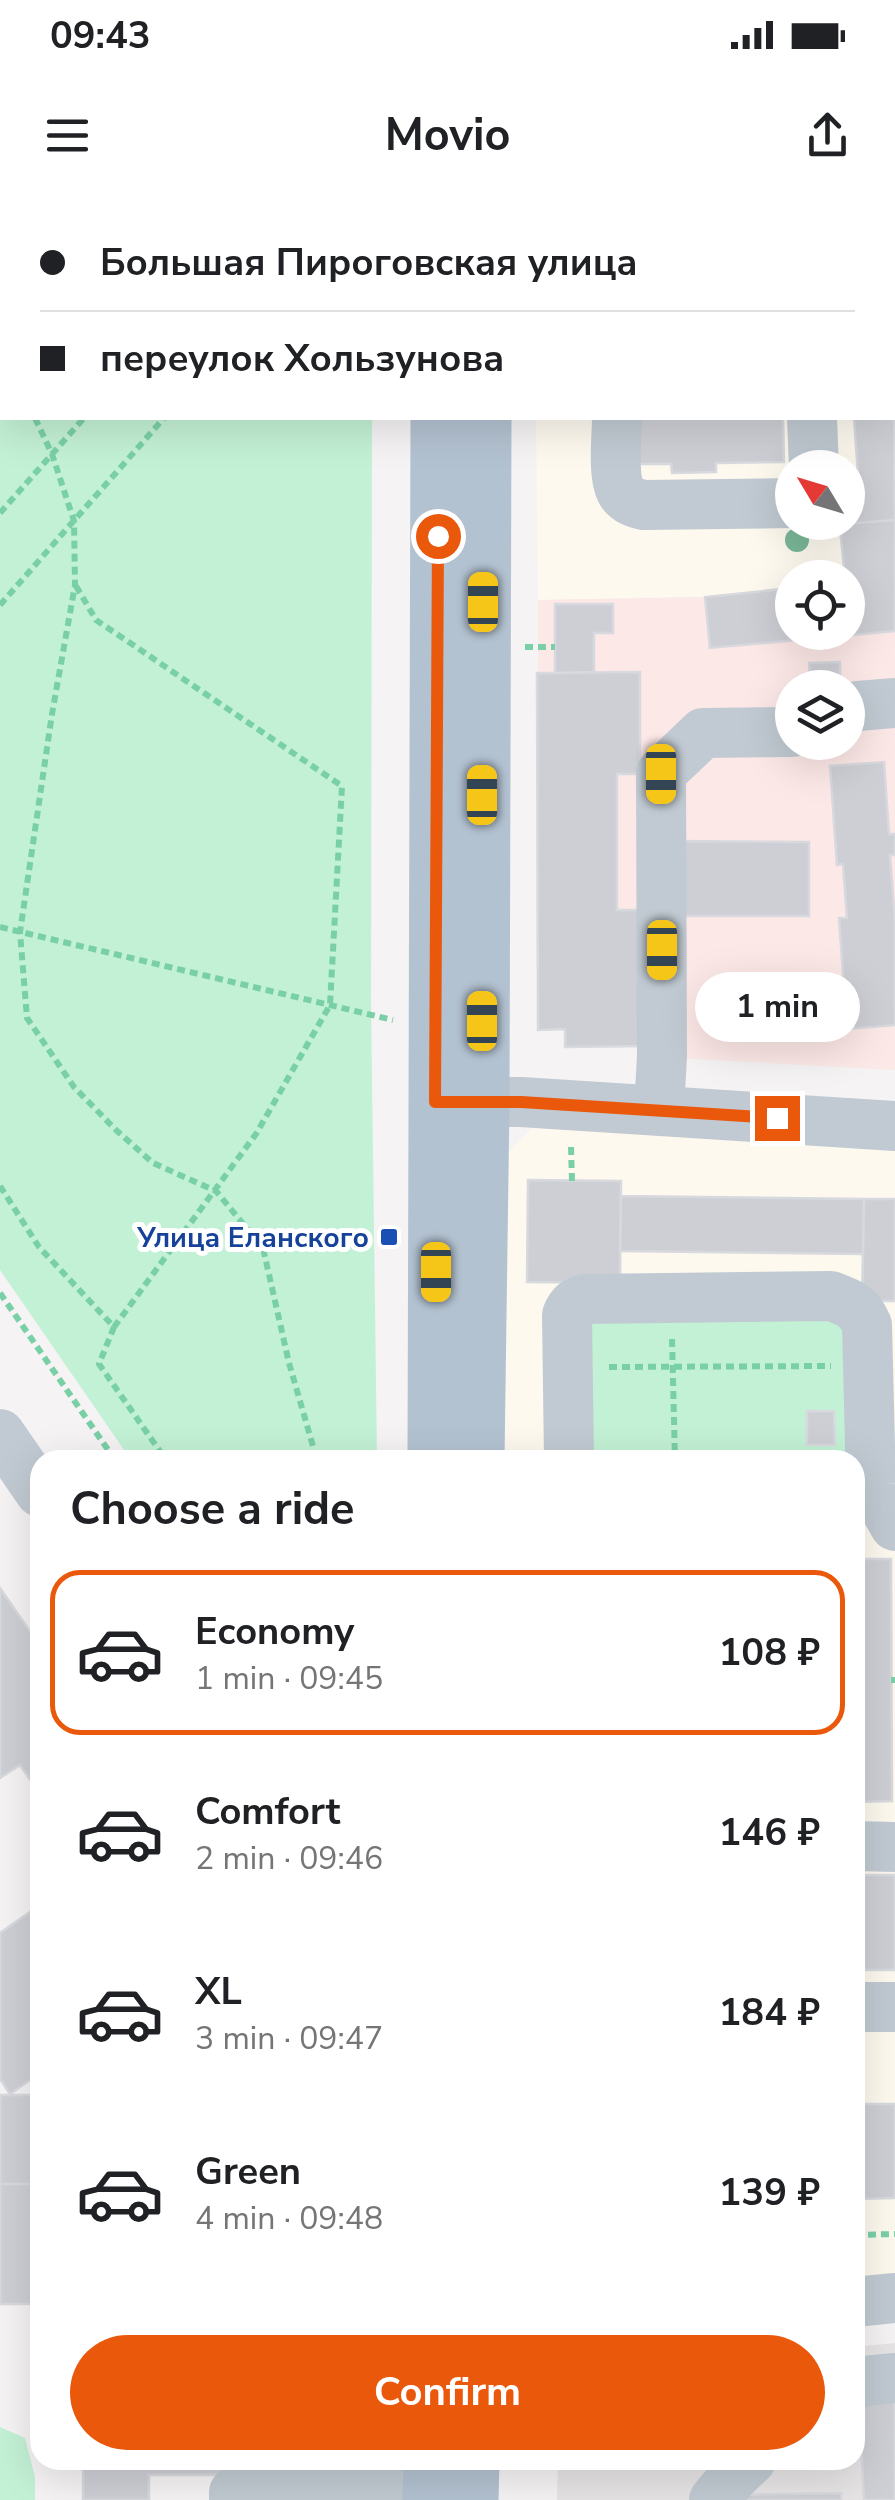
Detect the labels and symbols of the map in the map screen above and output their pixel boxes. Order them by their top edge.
north arrow [775,450,865,540]
route start [416,514,461,559]
car [468,572,498,632]
car [646,744,676,804]
car [467,765,497,825]
car [647,920,677,980]
callout: 1 min [694,973,860,1043]
car [467,991,497,1051]
route end [755,1096,800,1141]
place label: Улица Еланского [136,1219,369,1257]
marker: Улица Еланского [378,1226,400,1248]
car [421,1242,451,1302]

